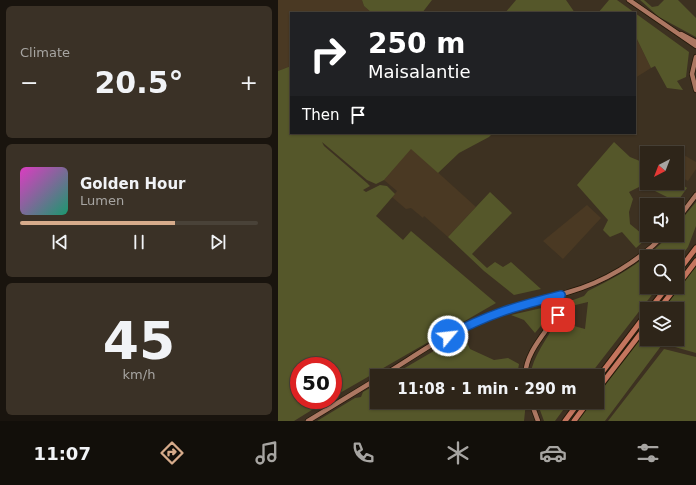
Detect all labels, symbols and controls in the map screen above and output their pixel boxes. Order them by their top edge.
text: 250 m [368,27,465,60]
icon: right [302,28,354,80]
text: Climate [20,45,70,60]
text: Maisalantie [368,61,471,82]
text: 20.5° [94,65,184,100]
text: − [20,70,38,95]
text: + [240,70,258,95]
icon: arrive [347,104,369,126]
text: Then [302,106,339,124]
north arrow [640,146,684,190]
map controls [640,146,684,346]
text: Golden Hour [80,175,186,193]
text: Lumen [80,193,124,208]
button: sound [640,198,684,242]
icon: previous [49,231,71,253]
icon: pause [128,231,150,253]
icon: next [207,231,229,253]
button: search [640,250,684,294]
pin [541,298,575,332]
button: layers [640,302,684,346]
icon: arrive [547,304,569,326]
text: 45 [103,311,175,371]
position arrow [427,315,469,357]
speed limit sign: 50 [290,357,342,409]
text: km/h [123,367,155,382]
text: 11:08 · 1 min · 290 m [397,380,577,398]
icon: directions [158,439,186,467]
icon: music [253,439,281,467]
icon: phone [349,439,377,467]
icon: climate [444,439,472,467]
icon: car [539,439,567,467]
icon: filters [634,439,662,467]
text: 11:07 [34,443,91,464]

